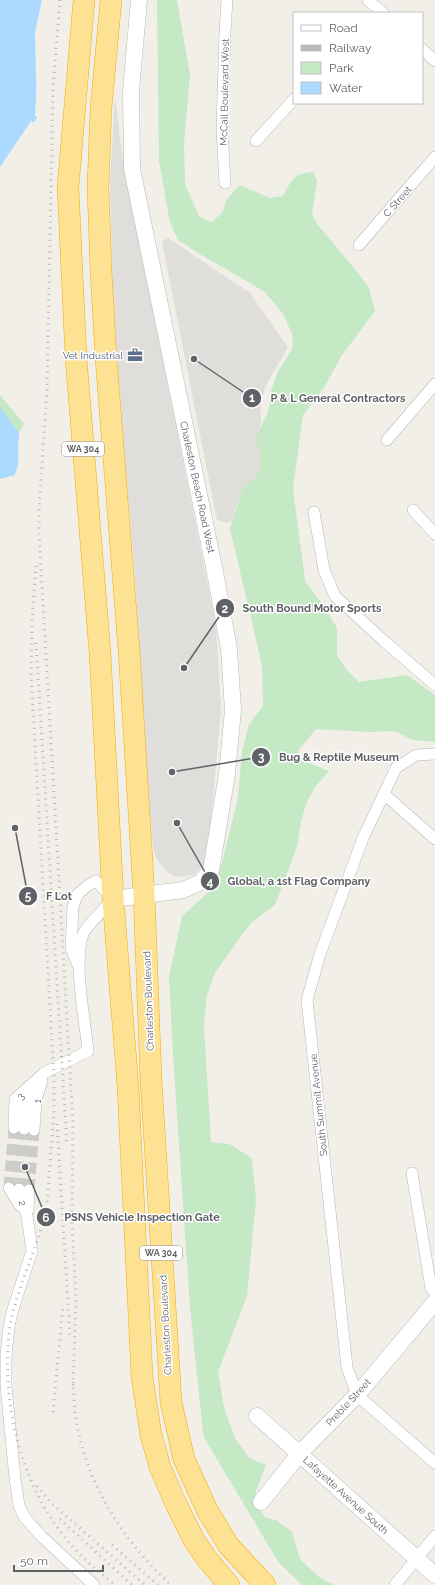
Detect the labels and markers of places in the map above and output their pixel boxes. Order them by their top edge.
office icon: Vet Industrial [126,346,144,364]
place label: Vet Industrial [63,350,123,361]
callout: P & L General Contractors [242,387,414,410]
callout: South Bound Motor Sports [215,597,390,620]
callout: Bug & Reptile Museum [251,746,407,769]
callout: Global, a 1st Flag Company [200,870,378,893]
callout: F Lot [18,885,80,908]
callout: PSNS Vehicle Inspection Gate [36,1206,228,1229]

